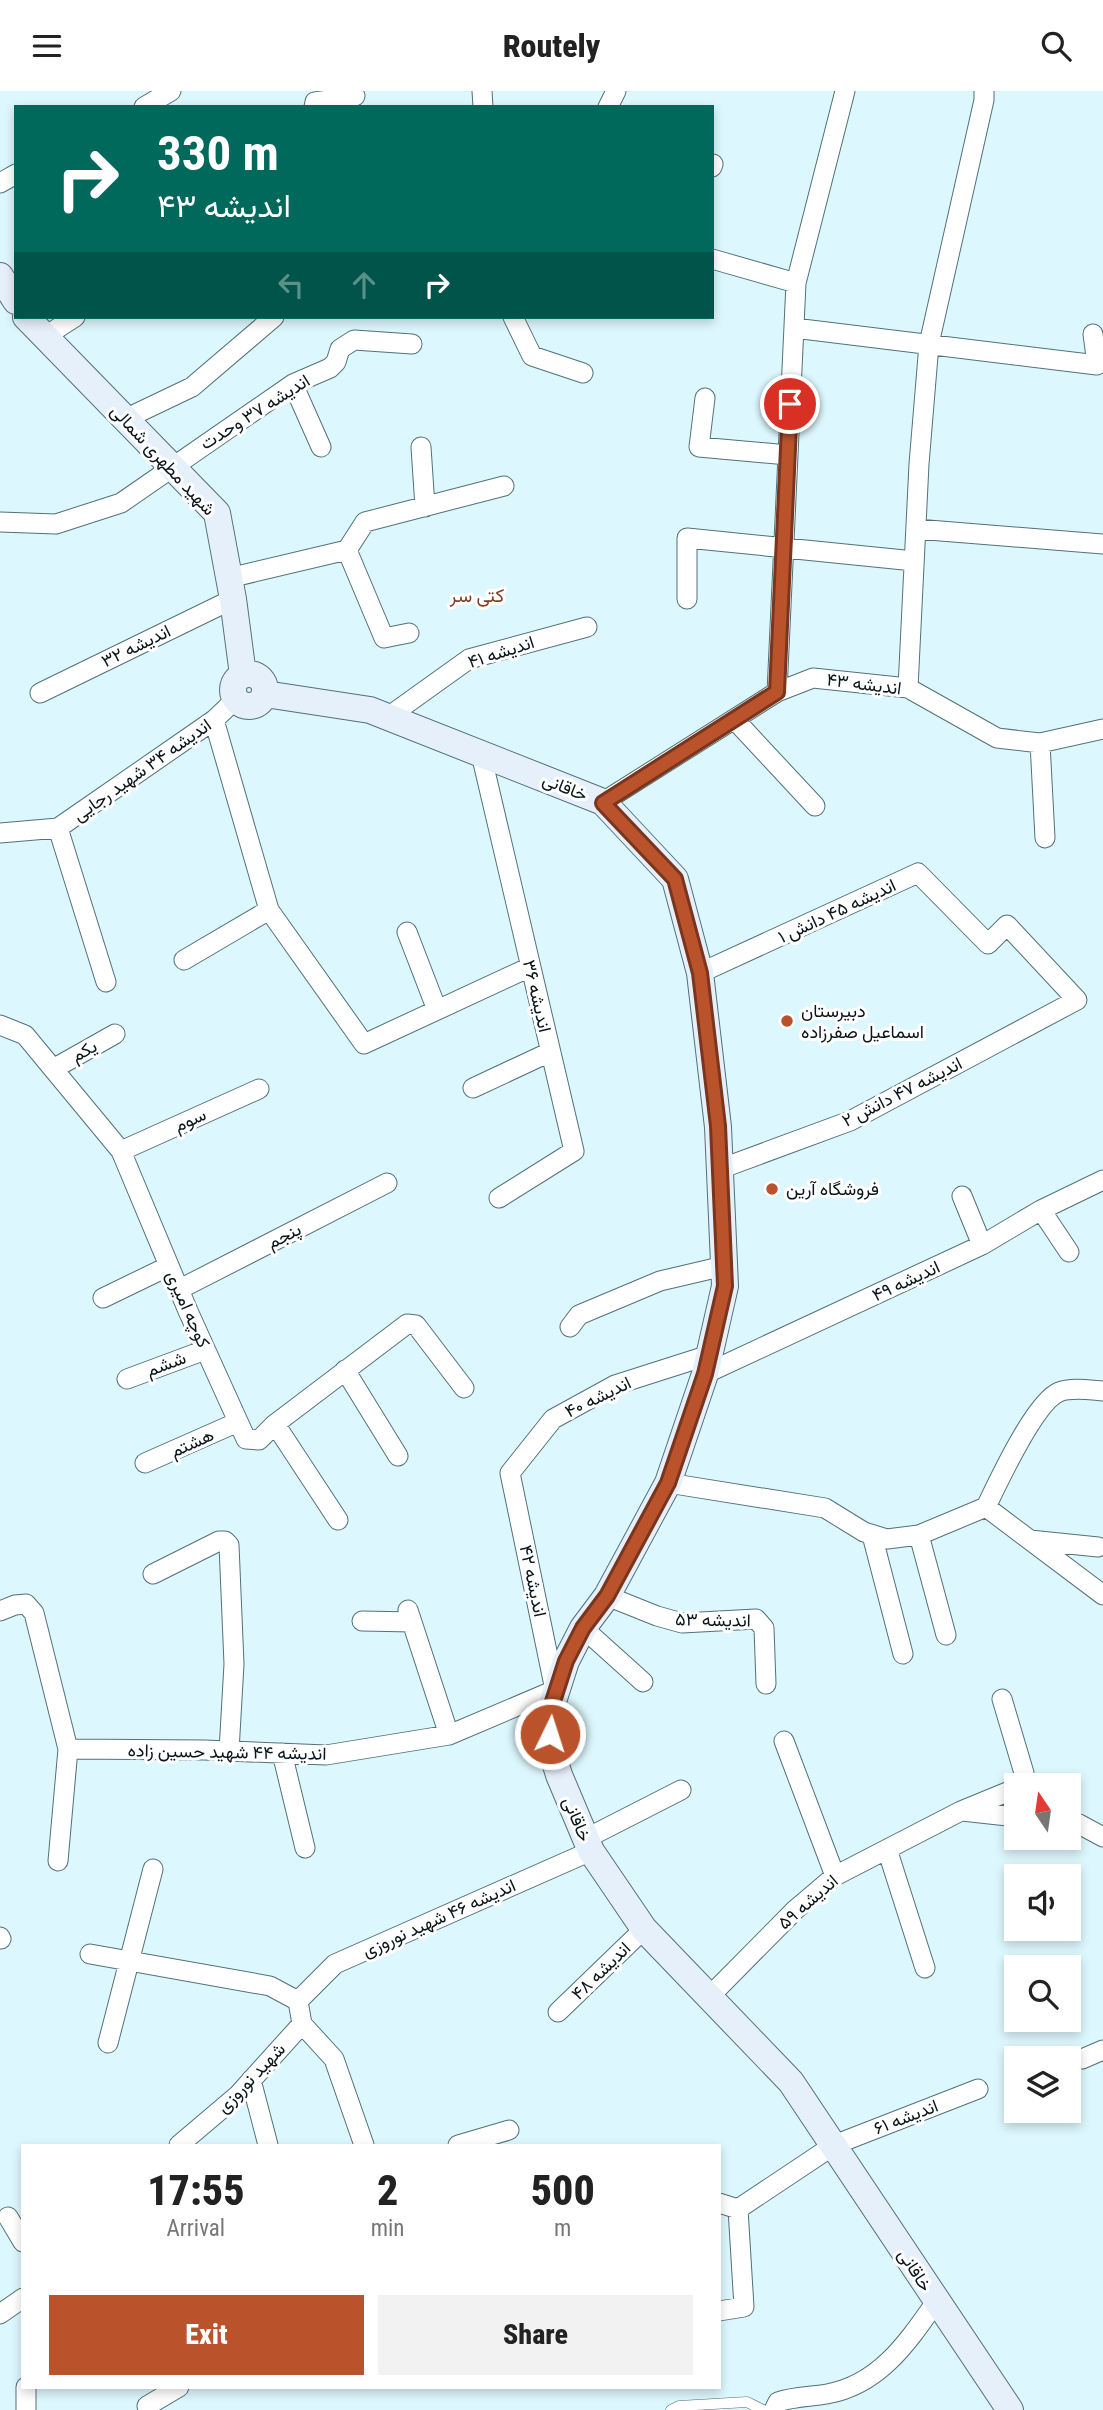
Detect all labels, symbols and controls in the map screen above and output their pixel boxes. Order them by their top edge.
icon: menu [28,27,66,65]
text: Routely [503,27,600,65]
icon: search [1037,27,1075,65]
text: 330 m [157,125,279,182]
icon: right [42,133,133,224]
text: اندیشه ۴۳ [157,187,291,225]
icon: left [272,266,310,304]
icon: ahead [345,266,383,304]
icon: right [418,266,456,304]
street label: اندیشه ۳۷ وحدت [196,370,314,454]
pin [760,374,820,434]
icon: arrive [771,385,809,423]
street label: شهید مطهری شمالی [106,400,220,520]
district label: کتی سر [449,584,504,607]
street label: اندیشه ۳۲ [98,620,174,671]
street label: اندیشه ۴۱ [465,631,537,672]
street label: اندیشه ۴۳ [825,668,903,699]
street label: اندیشه ۳۴ شهید رجایی [68,714,216,826]
street label: خاقانی [539,768,591,806]
street label: اندیشه ۴۵ دانش ۱ [774,874,900,948]
street label: اندیشه ۳۶ [519,958,556,1034]
place label: دبیرستان اسماعیل صفرزاده [801,1000,924,1043]
marker: دبیرستان اسماعیل صفرزاده [779,1013,795,1029]
street label: یکم [67,1035,101,1068]
street label: اندیشه ۴۷ دانش ۲ [838,1052,966,1132]
street label: سوم [170,1103,210,1138]
place label: فروشگاه آرین [786,1178,879,1200]
marker: فروشگاه آرین [764,1181,780,1197]
street label: پنجم [263,1218,305,1255]
street label: اندیشه ۴۹ [869,1256,943,1305]
street label: کوچه امیری [160,1267,215,1351]
street label: ششم [143,1346,189,1383]
street label: اندیشه ۴۰ [561,1372,634,1422]
street label: هشتم [167,1424,218,1463]
street label: اندیشه ۴۲ [516,1543,551,1619]
street label: اندیشه ۵۳ [675,1608,751,1631]
position arrow [513,1697,587,1771]
street label: اندیشه ۴۴ شهید حسین زاده [127,1739,327,1765]
north arrow [1004,1773,1082,1850]
map controls [1004,1773,1081,2123]
street label: خاقانی [558,1793,596,1845]
button: sound [1004,1864,1081,1941]
street label: اندیشه ۵۹ [773,1870,842,1933]
street label: اندیشه ۴۶ شهید نوروزی [359,1874,519,1962]
street label: اندیشه ۴۸ [567,1937,635,2004]
button: search [1004,1955,1081,2032]
street label: شهید نوروزی [212,2038,290,2118]
button: layers [1004,2046,1081,2123]
street label: اندیشه ۶۱ [871,2095,941,2138]
text: 17:55 [147,2166,244,2215]
text: 2 [377,2166,398,2215]
text: 500 [531,2166,595,2215]
text: Arrival [167,2215,225,2242]
text: min [371,2215,404,2242]
text: m [554,2215,571,2242]
street label: خاقانی [893,2244,937,2296]
button: Exit [49,2295,364,2375]
button: Share [378,2295,693,2375]

